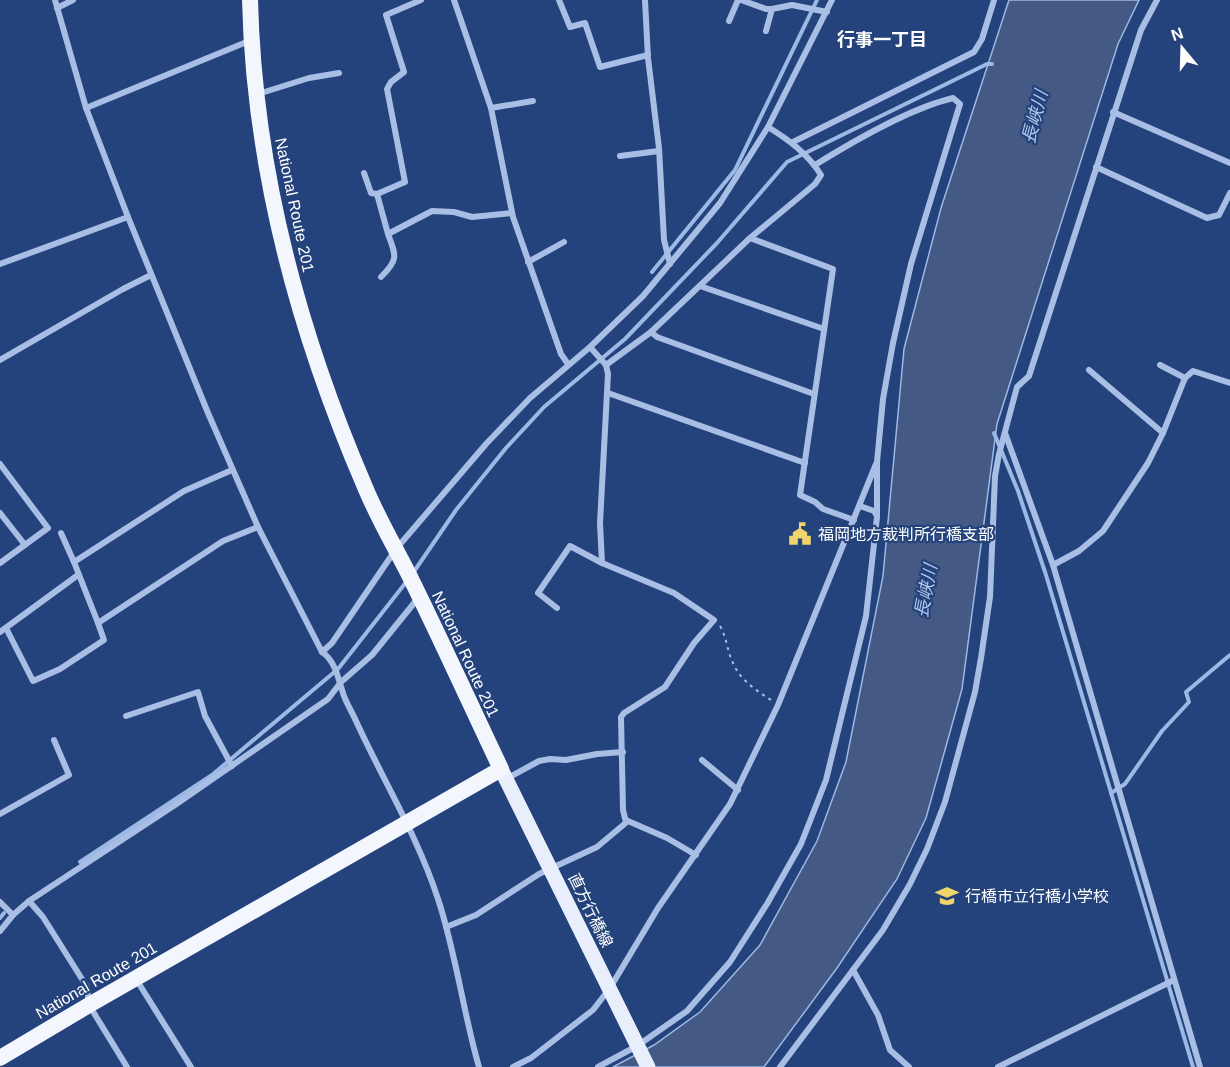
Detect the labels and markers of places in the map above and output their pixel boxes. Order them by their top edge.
public building icon: 福岡地方裁判所行橋支部 [787,521,813,547]
place label: 福岡地方裁判所行橋支部 [818,526,994,543]
school or university icon: 行橋市立行橋小学校 [934,883,960,909]
place label: 行橋市立行橋小学校 [965,888,1109,905]

